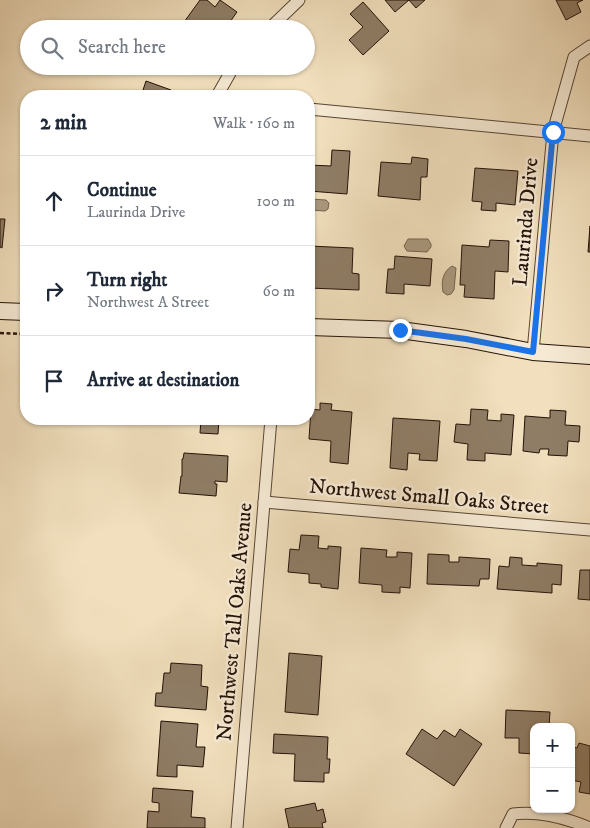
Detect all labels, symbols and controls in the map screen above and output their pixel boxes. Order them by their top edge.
search box [20,20,315,75]
icon: search [38,34,66,62]
text: Search here [78,36,166,59]
text: 2 min [40,110,87,136]
text: Walk · 160 m [213,113,295,133]
route start [542,121,565,144]
street label: Laurinda Drive [507,156,545,287]
text: Continue [87,179,157,202]
icon: ahead [40,187,68,215]
text: 100 m [257,191,295,211]
text: Laurinda Drive [87,202,185,222]
text: Turn right [87,269,167,292]
icon: right [40,277,68,305]
text: 60 m [263,281,295,301]
text: Northwest A Street [87,292,209,312]
route end [389,319,412,342]
icon: arrive [40,367,68,395]
text: Arrive at destination [87,369,239,392]
street label: Northwest Small Oaks Street [308,474,550,520]
street label: Northwest Tall Oaks Avenue [212,502,258,742]
map controls [530,723,575,813]
button: + [530,723,575,768]
button: − [530,768,575,813]

